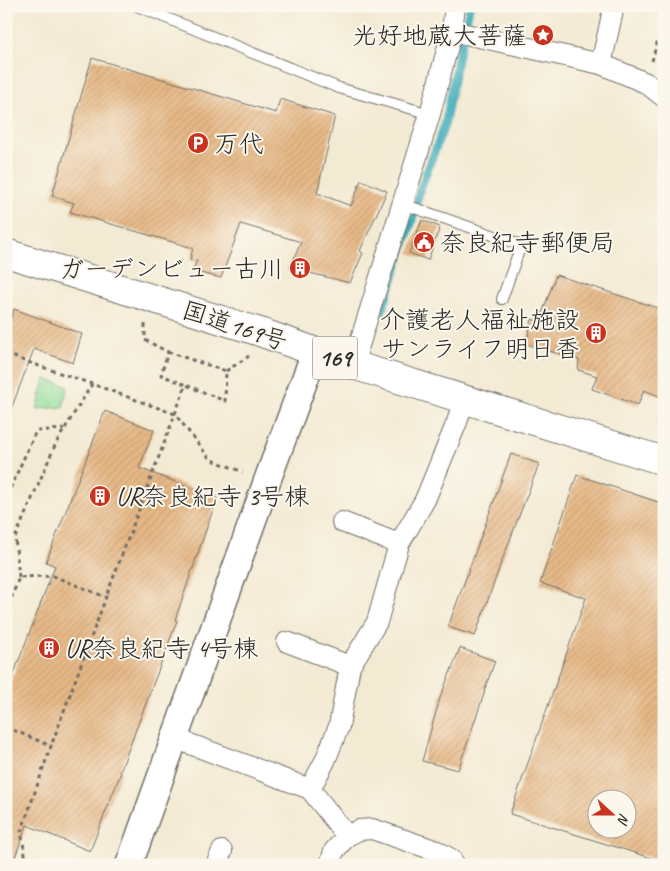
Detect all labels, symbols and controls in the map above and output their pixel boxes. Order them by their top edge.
place label: 光好地蔵大菩薩 [352,20,527,52]
place icon: 光好地蔵大菩薩 [531,23,555,47]
place label: 万代 [214,128,264,160]
parking icon: 万代 [186,131,210,155]
place label: 奈良紀寺郵便局 [440,227,615,259]
public building icon: 奈良紀寺郵便局 [412,230,436,254]
place label: ガーデンビュー古川 [59,253,284,285]
building icon: ガーデンビュー古川 [288,256,312,280]
street label: 国道169号 [178,294,291,358]
place label: 介護老人福祉施設 サンライフ明日香 [380,304,580,365]
building icon: 介護老人福祉施設 サンライフ明日香 [584,321,608,345]
road number: 169 [312,336,358,379]
place label: UR奈良紀寺 3号棟 [116,481,309,513]
building icon: UR奈良紀寺 3号棟 [88,484,112,508]
place label: UR奈良紀寺 4号棟 [65,633,258,665]
building icon: UR奈良紀寺 4号棟 [37,636,61,660]
north arrow [588,788,638,838]
text: N [613,811,633,828]

